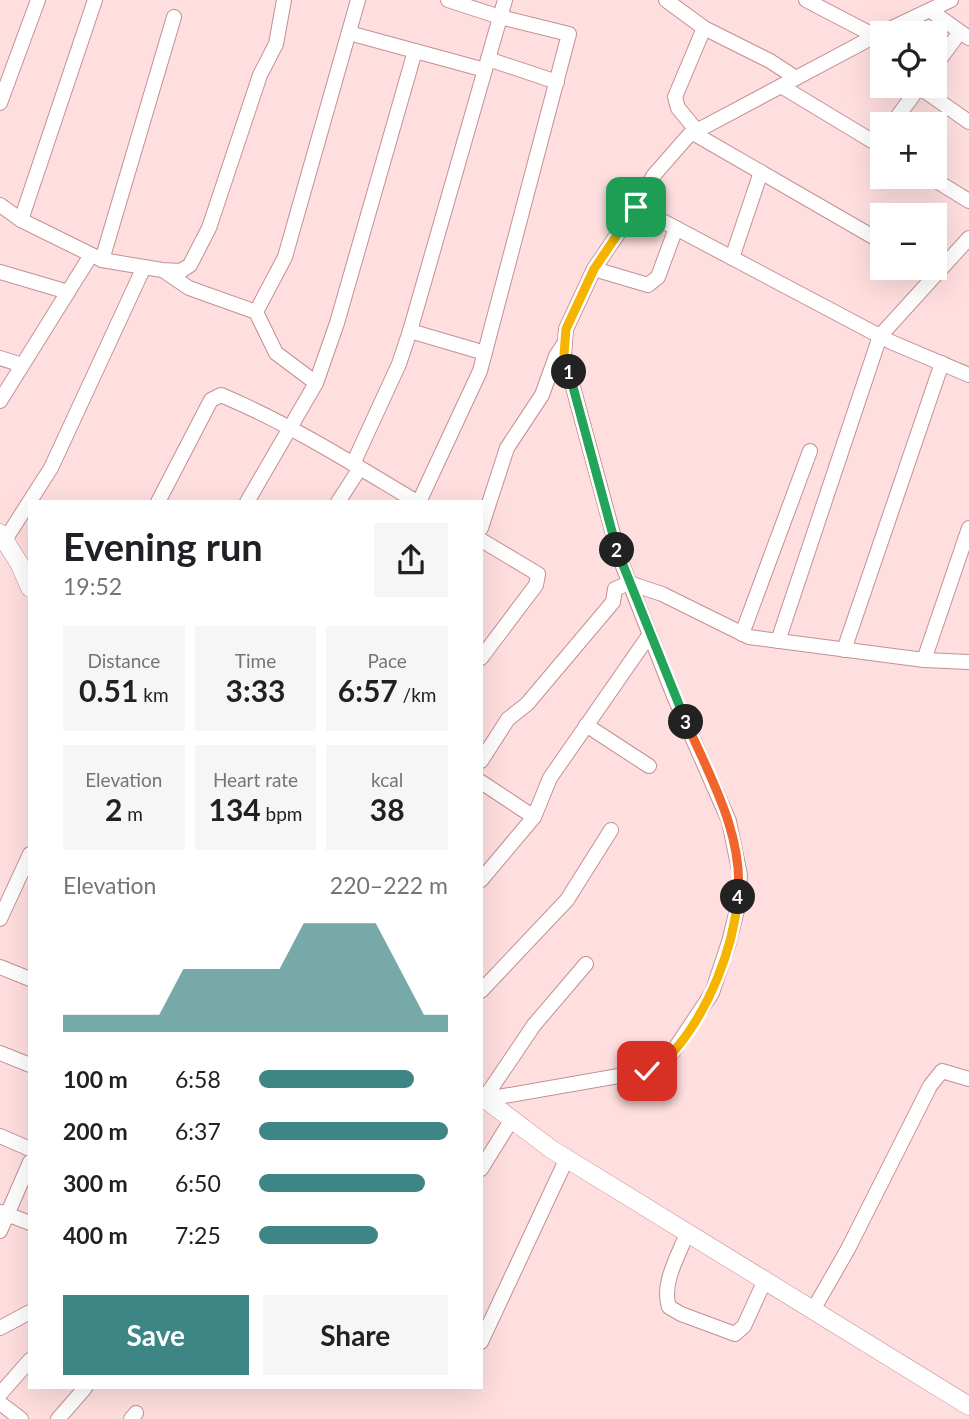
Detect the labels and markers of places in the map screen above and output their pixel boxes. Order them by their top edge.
pin [606,177,666,237]
pin: 1 [552,354,586,390]
pin: 2 [600,532,634,568]
pin: 3 [668,704,704,740]
pin: 4 [720,880,756,914]
pin [617,1041,677,1101]

